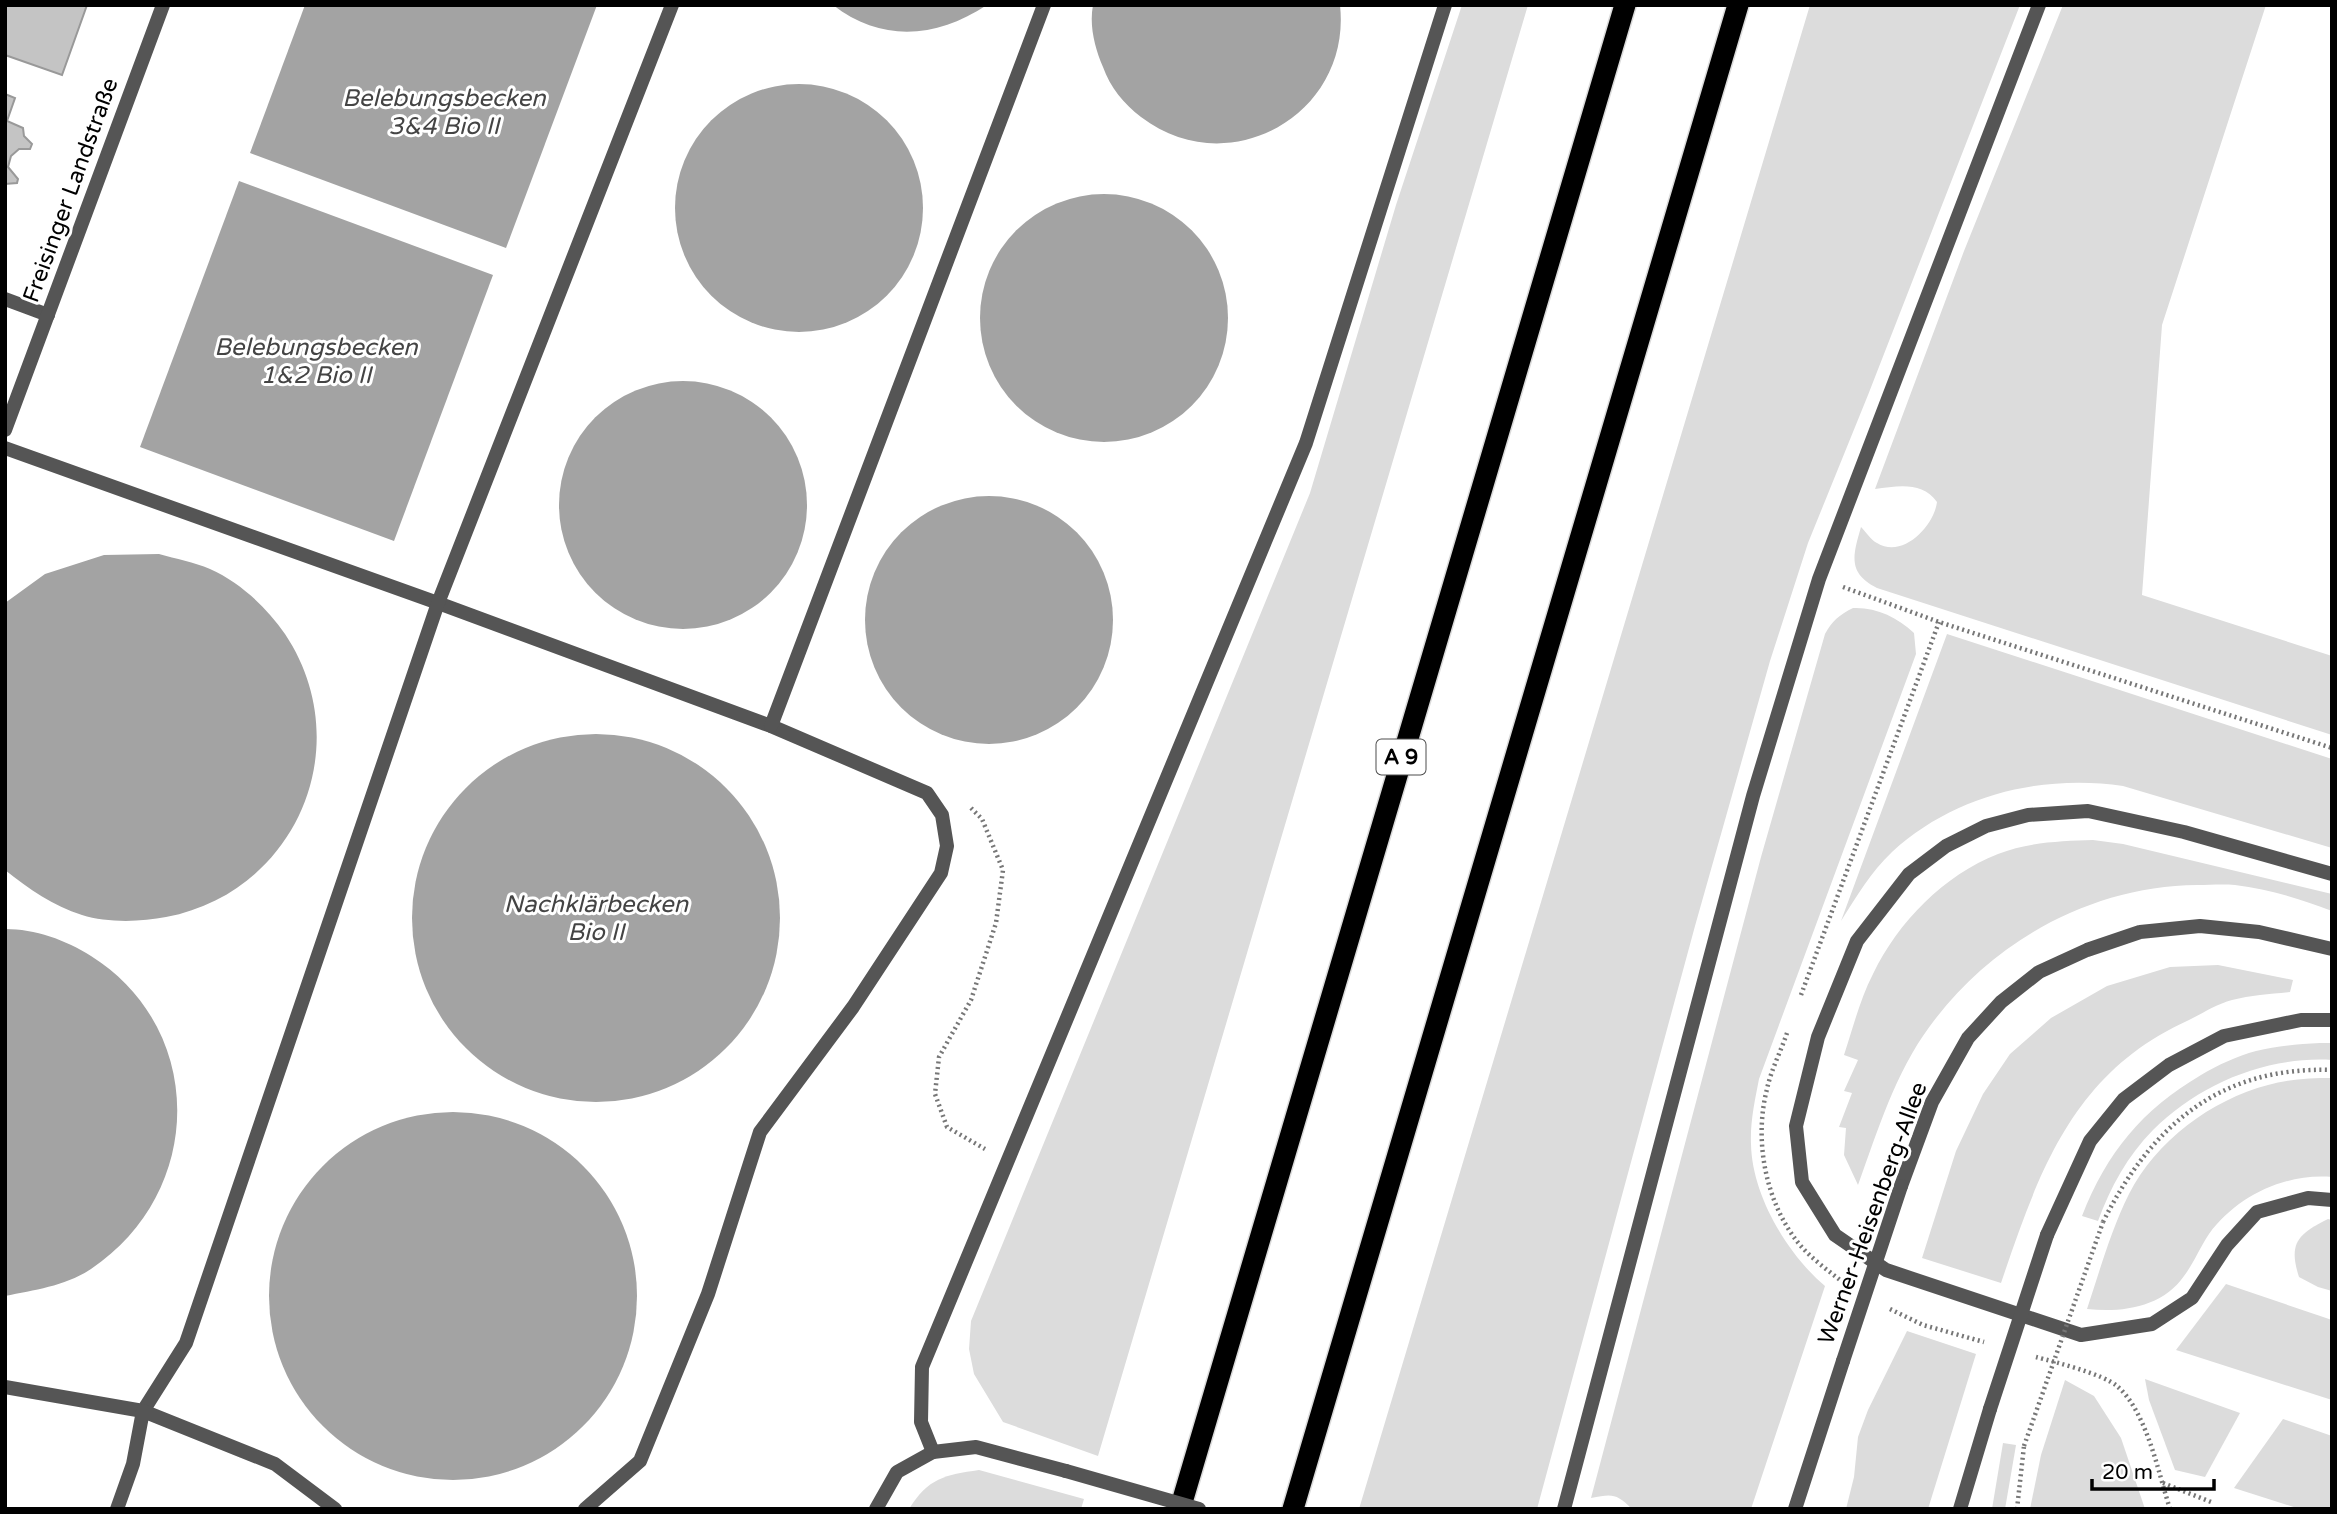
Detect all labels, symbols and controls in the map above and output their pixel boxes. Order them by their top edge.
street label: Freisinger Landstraße [17,74,125,306]
water label: Belebungsbecken 3&4 Bio II [342,84,547,141]
water label: Belebungsbecken 1&2 Bio II [214,333,419,390]
road number: A 9 [1376,740,1426,774]
water label: Nachklärbecken Bio II [504,890,690,947]
street label: Werner-Heisenberg-Allee [1812,1078,1933,1348]
scale bar [2092,1448,2214,1492]
text: 20 m [2102,1460,2153,1485]

